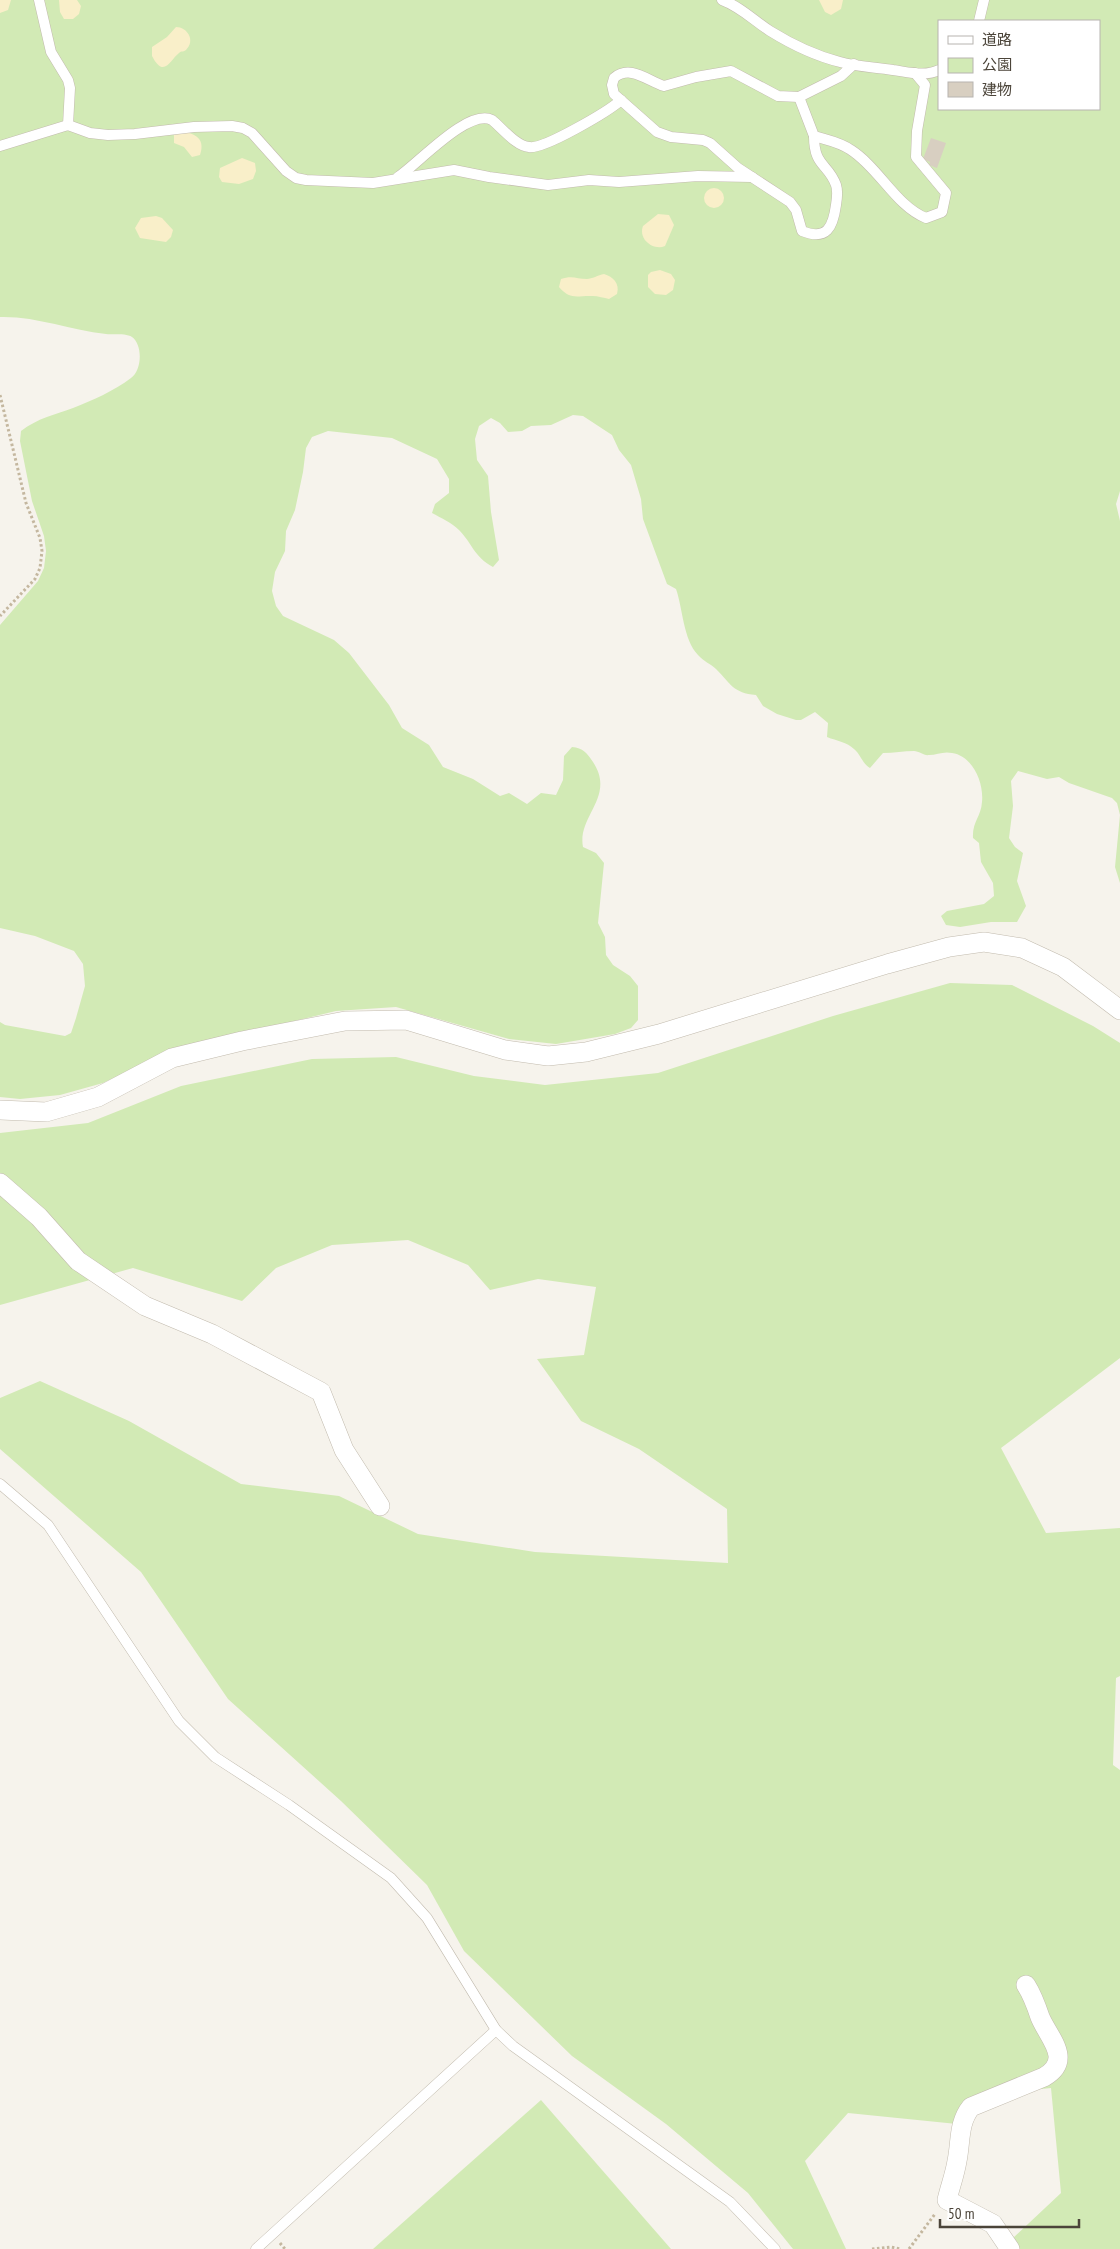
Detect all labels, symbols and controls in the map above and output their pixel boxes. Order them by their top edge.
legend [938,20,1100,110]
text: 道路 [982,30,1012,49]
text: 公園 [982,55,1012,74]
text: 建物 [982,80,1012,99]
scale bar [940,2196,1079,2228]
text: 50 m [948,2204,974,2223]

